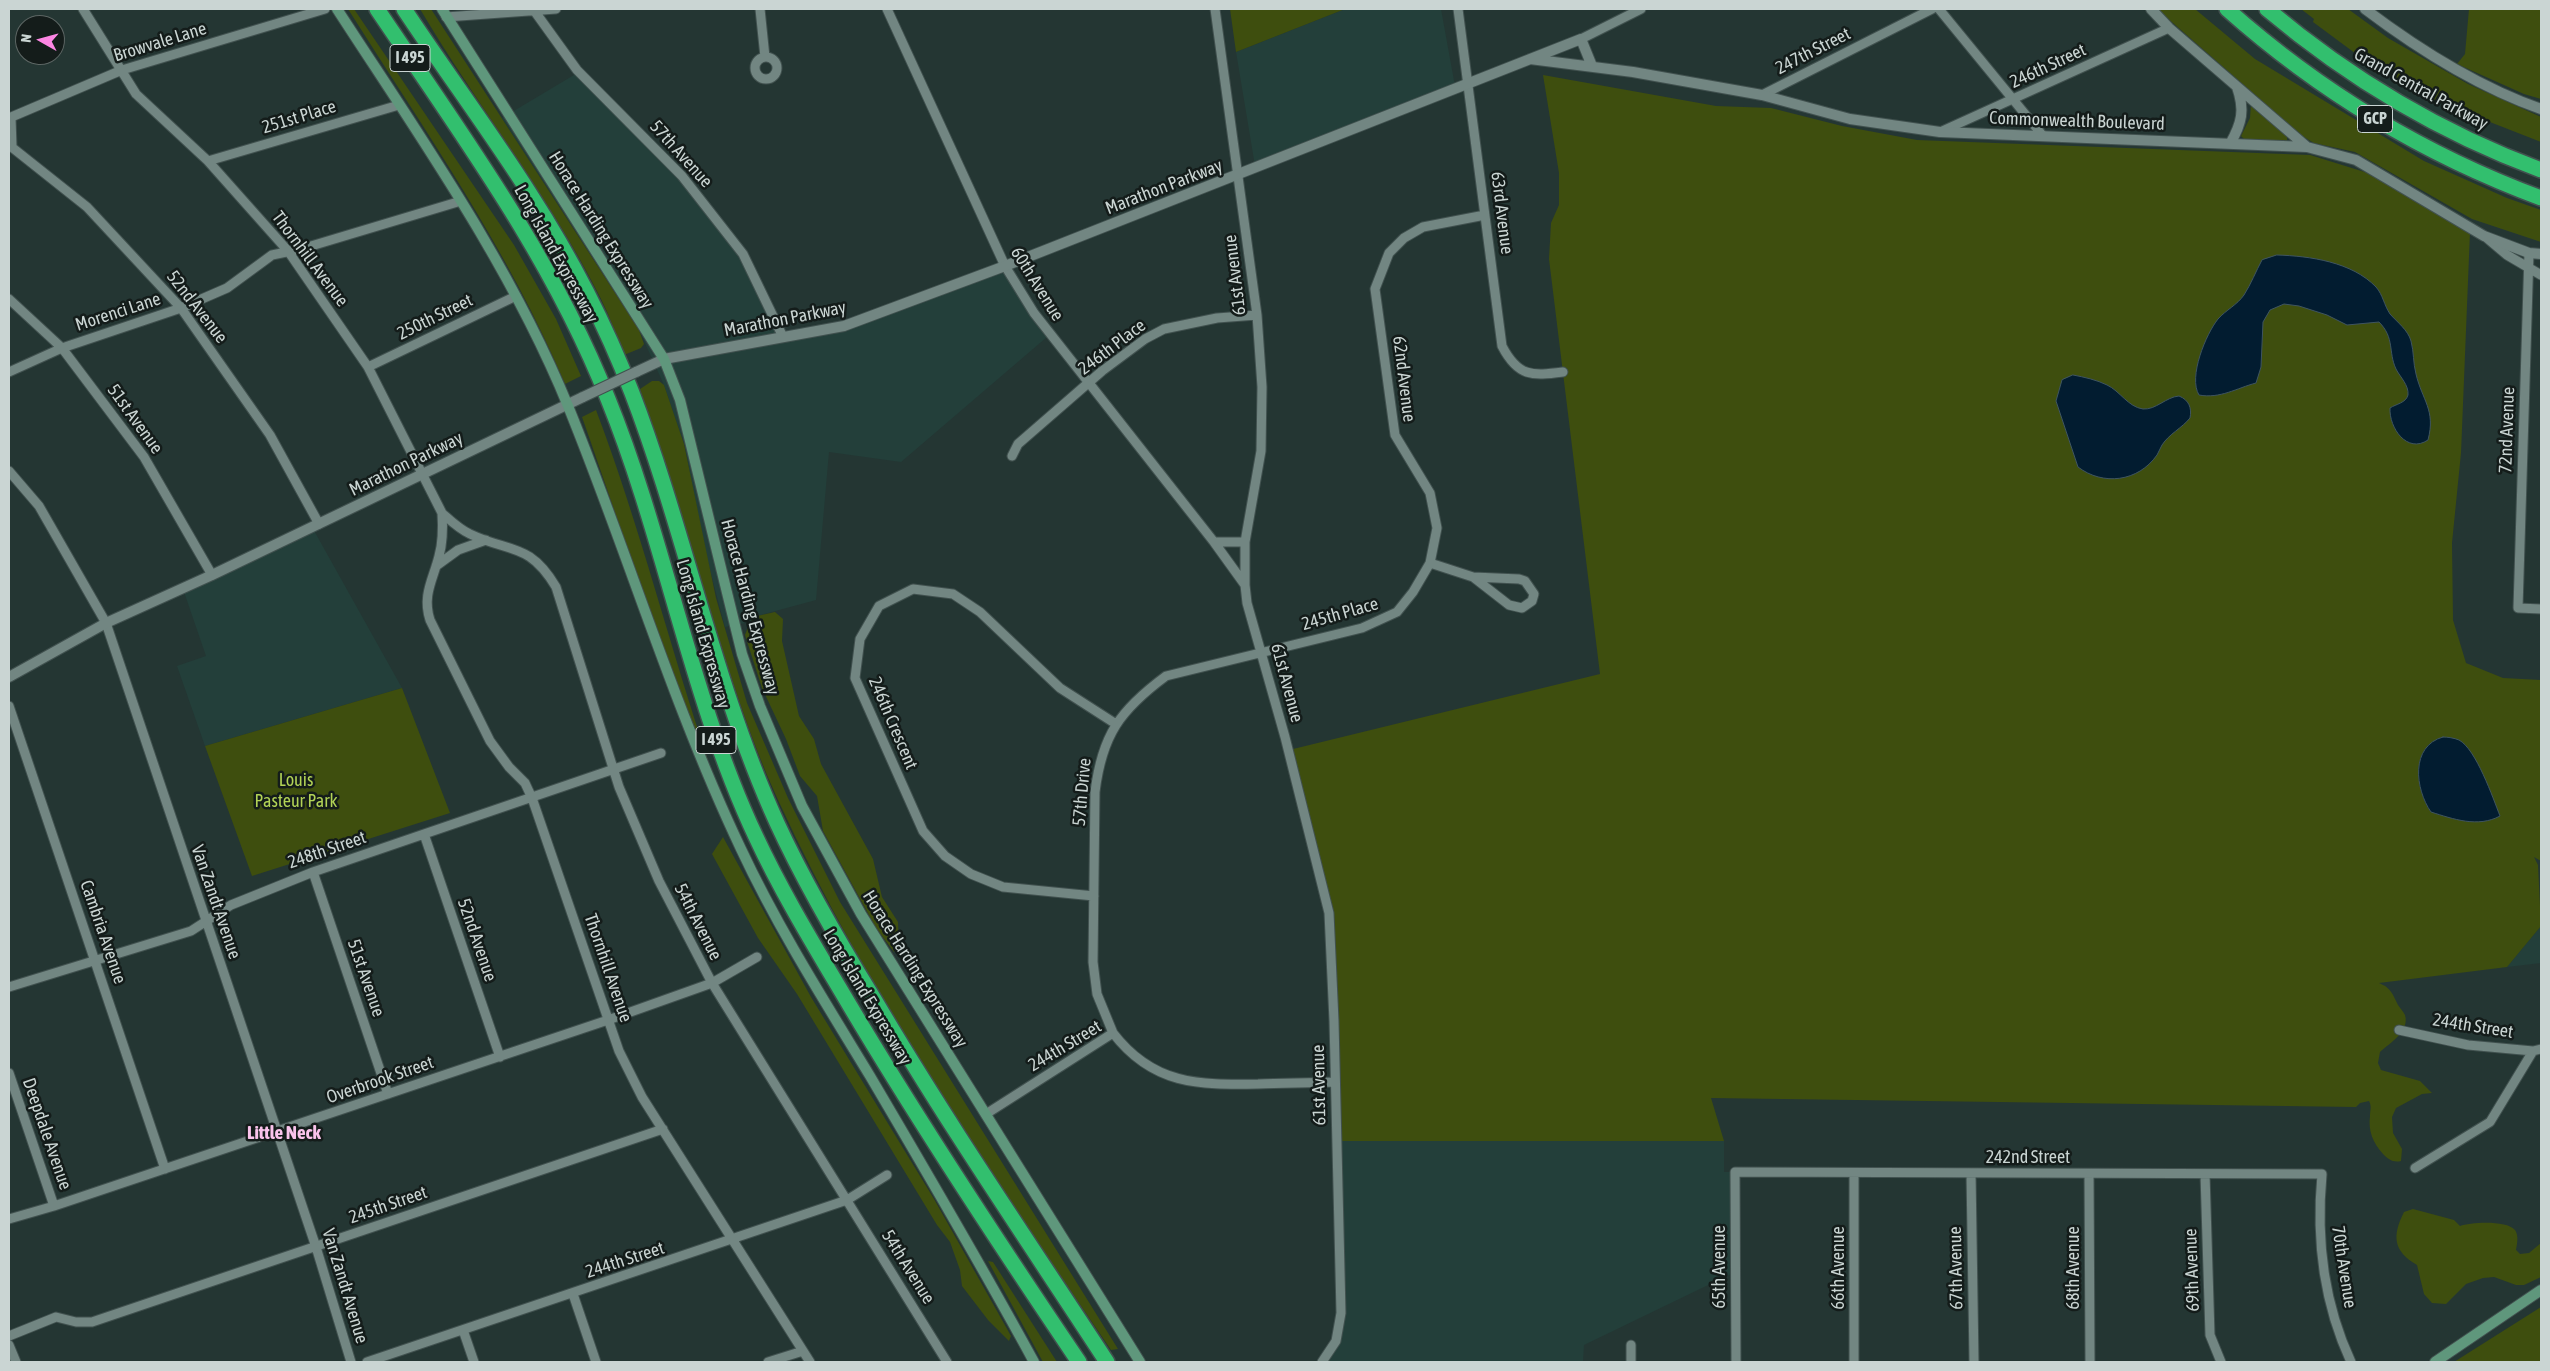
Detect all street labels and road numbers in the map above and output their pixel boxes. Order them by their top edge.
street label: Browvale Lane [111,18,209,66]
street label: 247th Street [1772,23,1854,79]
street label: 246th Street [2007,39,2089,93]
street label: Grand Central Parkway [2350,43,2492,135]
road number: I 495 [390,44,430,72]
street label: 251st Place [259,96,339,138]
road number: GCP [2358,106,2392,132]
street label: Commonwealth Boulevard [1989,107,2165,135]
street label: 57th Avenue [645,116,717,192]
street label: Horace Harding Expressway [544,147,658,313]
street label: Marathon Parkway [1102,155,1226,219]
street label: 63rd Avenue [1486,170,1518,256]
street label: Long Island Expressway [509,181,603,327]
street label: Thornhill Avenue [267,207,353,311]
street label: 61st Avenue [1219,234,1251,316]
street label: 60th Avenue [1006,243,1068,325]
street label: 52nd Avenue [162,266,232,348]
street label: Morenci Lane [73,288,163,336]
street label: 250th Street [394,289,476,345]
street label: Marathon Parkway [722,297,848,341]
street label: 246th Place [1074,315,1150,379]
street label: 62nd Avenue [1388,335,1420,423]
street label: 51st Avenue [103,380,167,458]
street label: 72nd Avenue [2495,386,2519,474]
street label: Marathon Parkway [346,427,466,501]
street label: Horace Harding Expressway [716,517,784,697]
street label: Long Island Expressway [671,557,735,711]
street label: 245th Place [1299,593,1381,635]
street label: 61st Avenue [1266,641,1308,725]
street label: 246th Crescent [864,673,922,773]
road number: I 495 [696,726,736,754]
street label: 57th Drive [1068,757,1096,827]
street label: 248th Street [285,827,369,873]
street label: Van Zandt Avenue [186,842,246,962]
street label: Cambria Avenue [75,877,131,987]
street label: 54th Avenue [670,880,726,964]
street label: Horace Harding Expressway [858,886,972,1052]
street label: 52nd Avenue [453,896,501,984]
street label: Thornhill Avenue [579,911,637,1025]
street label: Long Island Expressway [818,925,916,1069]
street label: 51st Avenue [343,936,389,1020]
street label: 244th Street [2431,1009,2515,1043]
street label: 244th Street [1025,1016,1105,1076]
street label: 61st Avenue [1307,1044,1331,1126]
street label: Overbrook Street [324,1052,436,1108]
street label: Deepdale Avenue [18,1075,76,1193]
street label: 242nd Street [1986,1146,2070,1168]
street label: 245th Street [346,1182,430,1228]
street label: 70th Avenue [2327,1224,2361,1310]
street label: 65th Avenue [1708,1225,1730,1309]
street label: Van Zandt Avenue [317,1226,373,1346]
street label: 54th Avenue [877,1226,939,1308]
street label: 66th Avenue [1827,1226,1849,1310]
street label: 67th Avenue [1944,1226,1968,1310]
street label: 68th Avenue [2062,1226,2084,1310]
street label: 69th Avenue [2180,1228,2204,1312]
street label: 244th Street [583,1237,667,1283]

